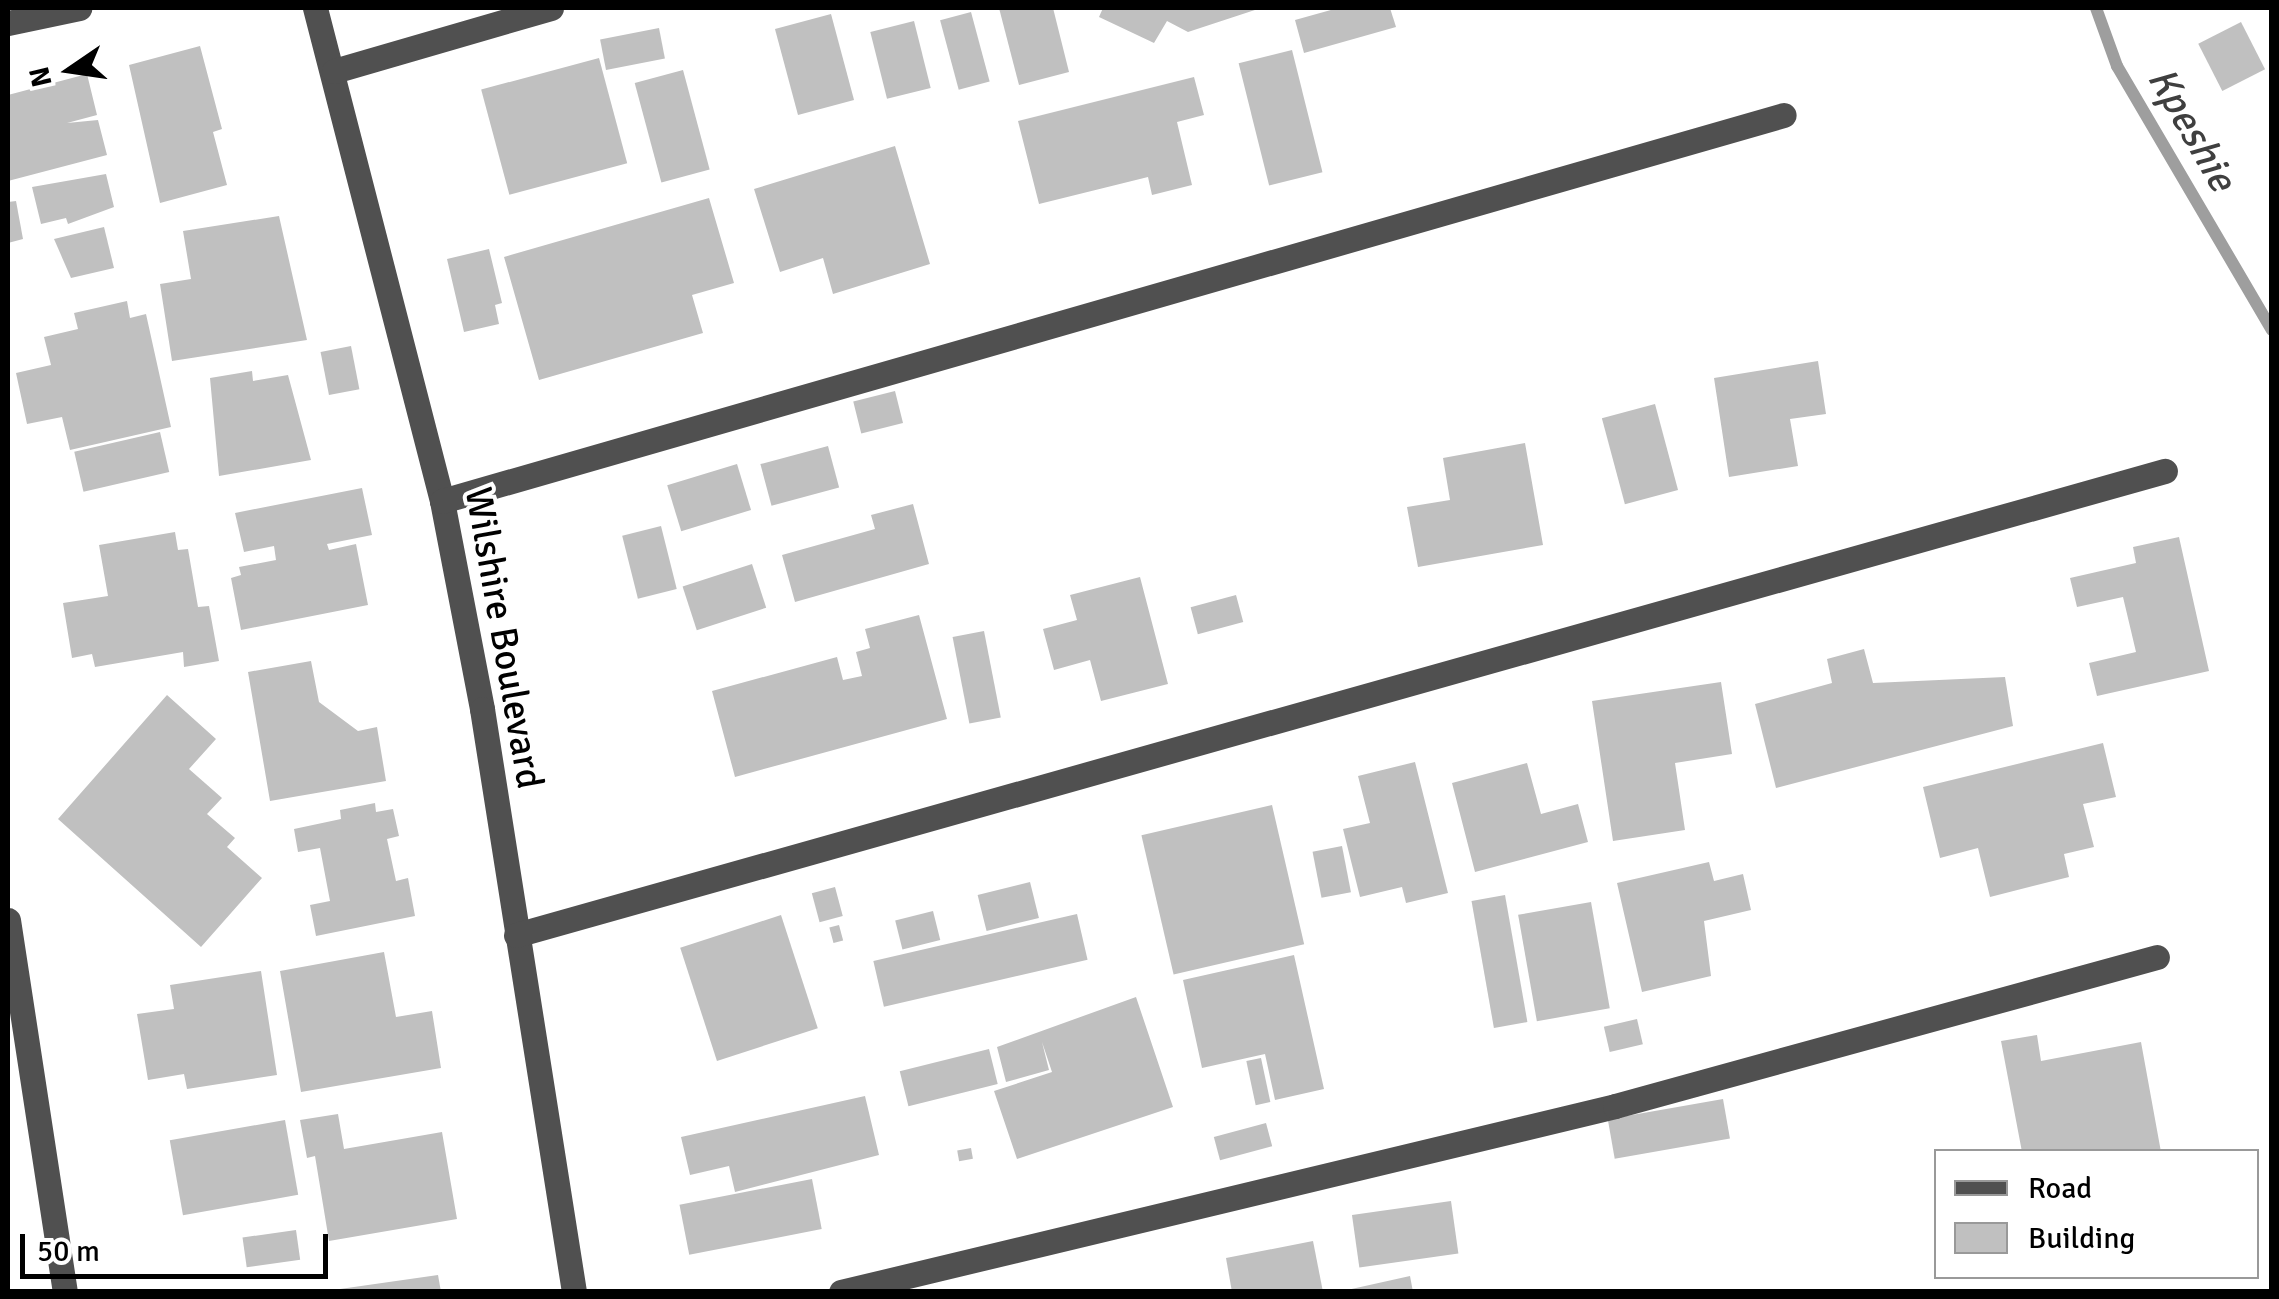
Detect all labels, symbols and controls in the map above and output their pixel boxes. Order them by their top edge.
north arrow [20,20,120,120]
water label: Kpeshie [2137,58,2247,200]
text: N [22,63,60,90]
street label: Wilshire Boulevard [455,484,553,792]
legend [1934,1149,2259,1279]
text: Road [2028,1170,2092,1207]
scale bar [25,1214,332,1276]
text: Building [2028,1220,2135,1257]
text: 50 m [37,1233,100,1270]

